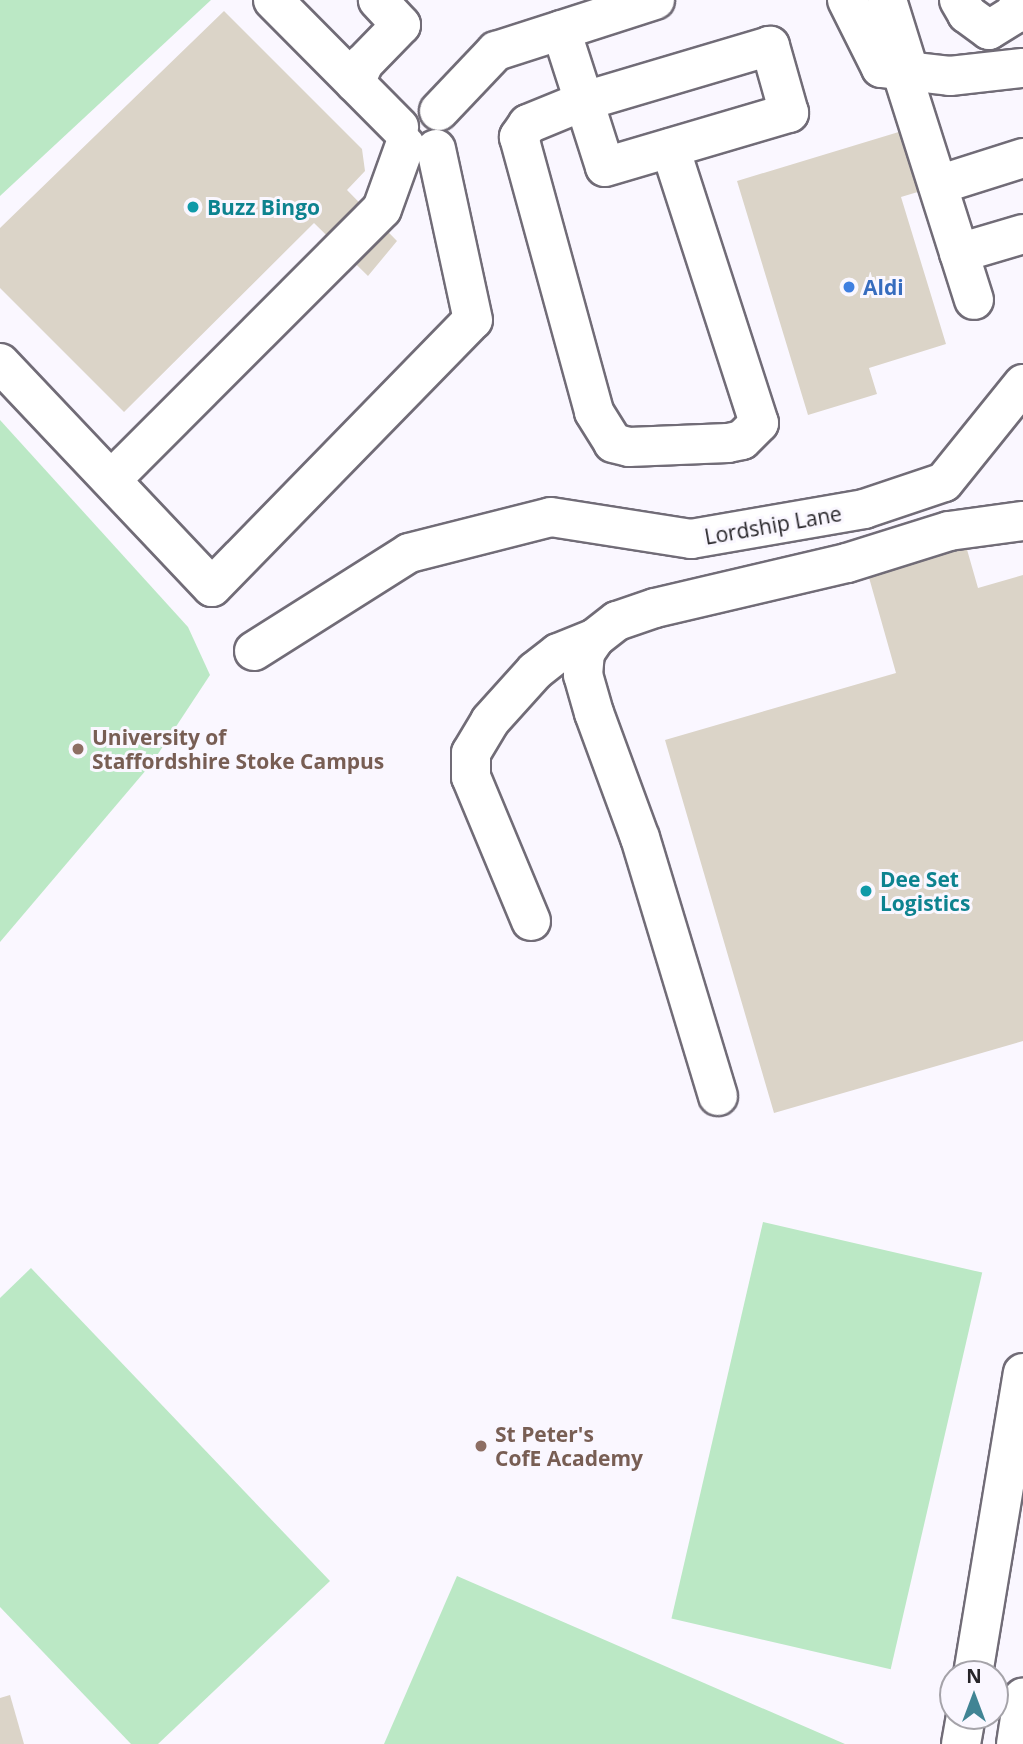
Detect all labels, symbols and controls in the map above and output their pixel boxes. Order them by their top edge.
place label: Buzz Bingo [207,194,320,220]
marker: Buzz Bingo [185,199,201,215]
place label: Aldi [863,274,904,300]
marker: Aldi [841,279,857,295]
street label: Lordship Lane [702,501,844,549]
place label: University of Staffordshire Stoke Campus [92,724,384,774]
marker: University of Staffordshire Stoke Campus [70,741,86,757]
place label: Dee Set Logistics [880,866,970,916]
marker: Dee Set Logistics [858,883,874,899]
place label: St Peter's CofE Academy [495,1421,643,1471]
marker: St Peter's CofE Academy [473,1438,489,1454]
north arrow [939,1660,1009,1730]
text: N [966,1663,982,1689]

